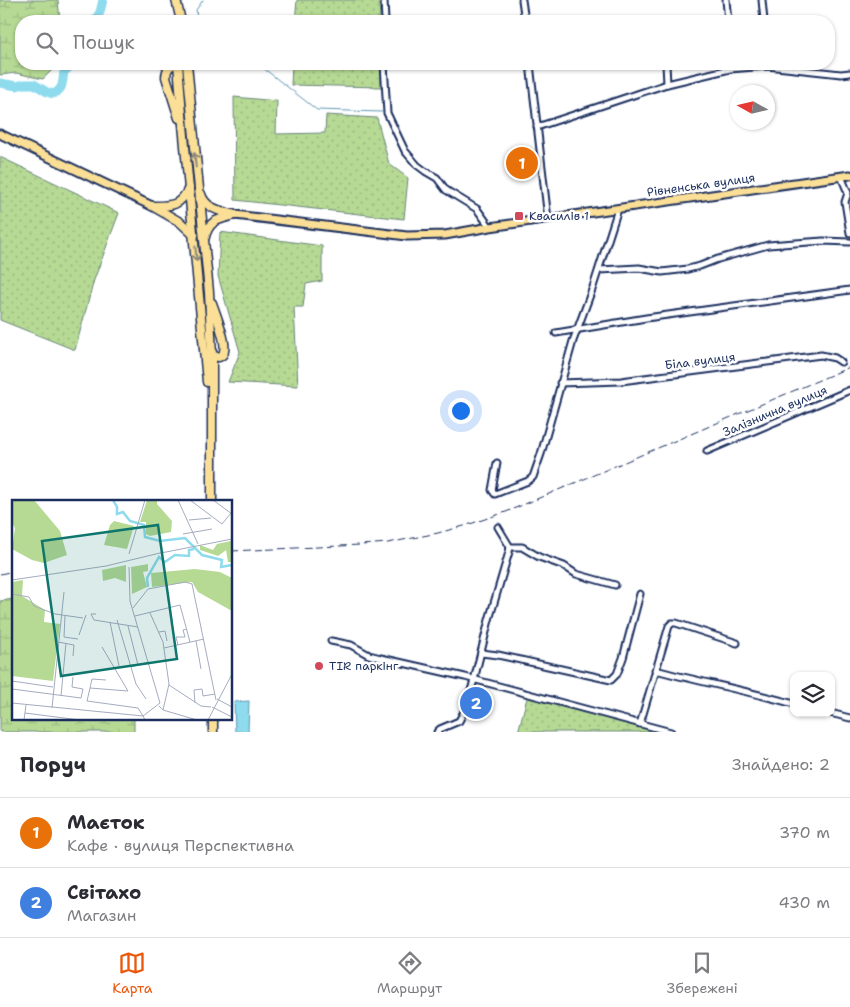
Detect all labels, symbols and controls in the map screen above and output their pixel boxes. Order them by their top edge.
search box [15,15,835,70]
icon: search [33,29,61,57]
text: Пошук [73,30,135,55]
north arrow [730,85,775,130]
pin: 1 [506,144,538,182]
one-way arrow [191,153,200,169]
street label: Рівненська вулиця [646,169,756,201]
place label: Квасилів 1 [529,208,589,224]
marker: Квасилів 1 [513,210,525,222]
one-way arrow [191,246,200,262]
street label: Біла вулиця [664,349,736,373]
street label: Залізнична вулиця [720,382,830,440]
your location [448,398,474,424]
inset map [12,500,232,720]
place label: TIR паркінг [329,658,399,674]
marker: TIR паркінг [313,660,325,672]
map controls [790,672,835,717]
button: layers [790,672,835,717]
pin: 2 [460,684,492,722]
text: Поруч [20,751,86,779]
text: Знайдено: 2 [732,754,830,775]
text: Маєток [67,810,145,835]
text: 1 [32,822,40,843]
text: 370 m [779,822,830,843]
text: Кафе · вулиця Перспективна [67,835,294,856]
text: Світахо [67,880,141,905]
text: 2 [30,892,42,913]
text: 430 m [779,892,830,913]
text: Магазин [67,905,136,926]
tab: Карта [112,949,152,997]
tab: Маршрут [377,949,442,997]
tab: Збережені [667,949,738,997]

